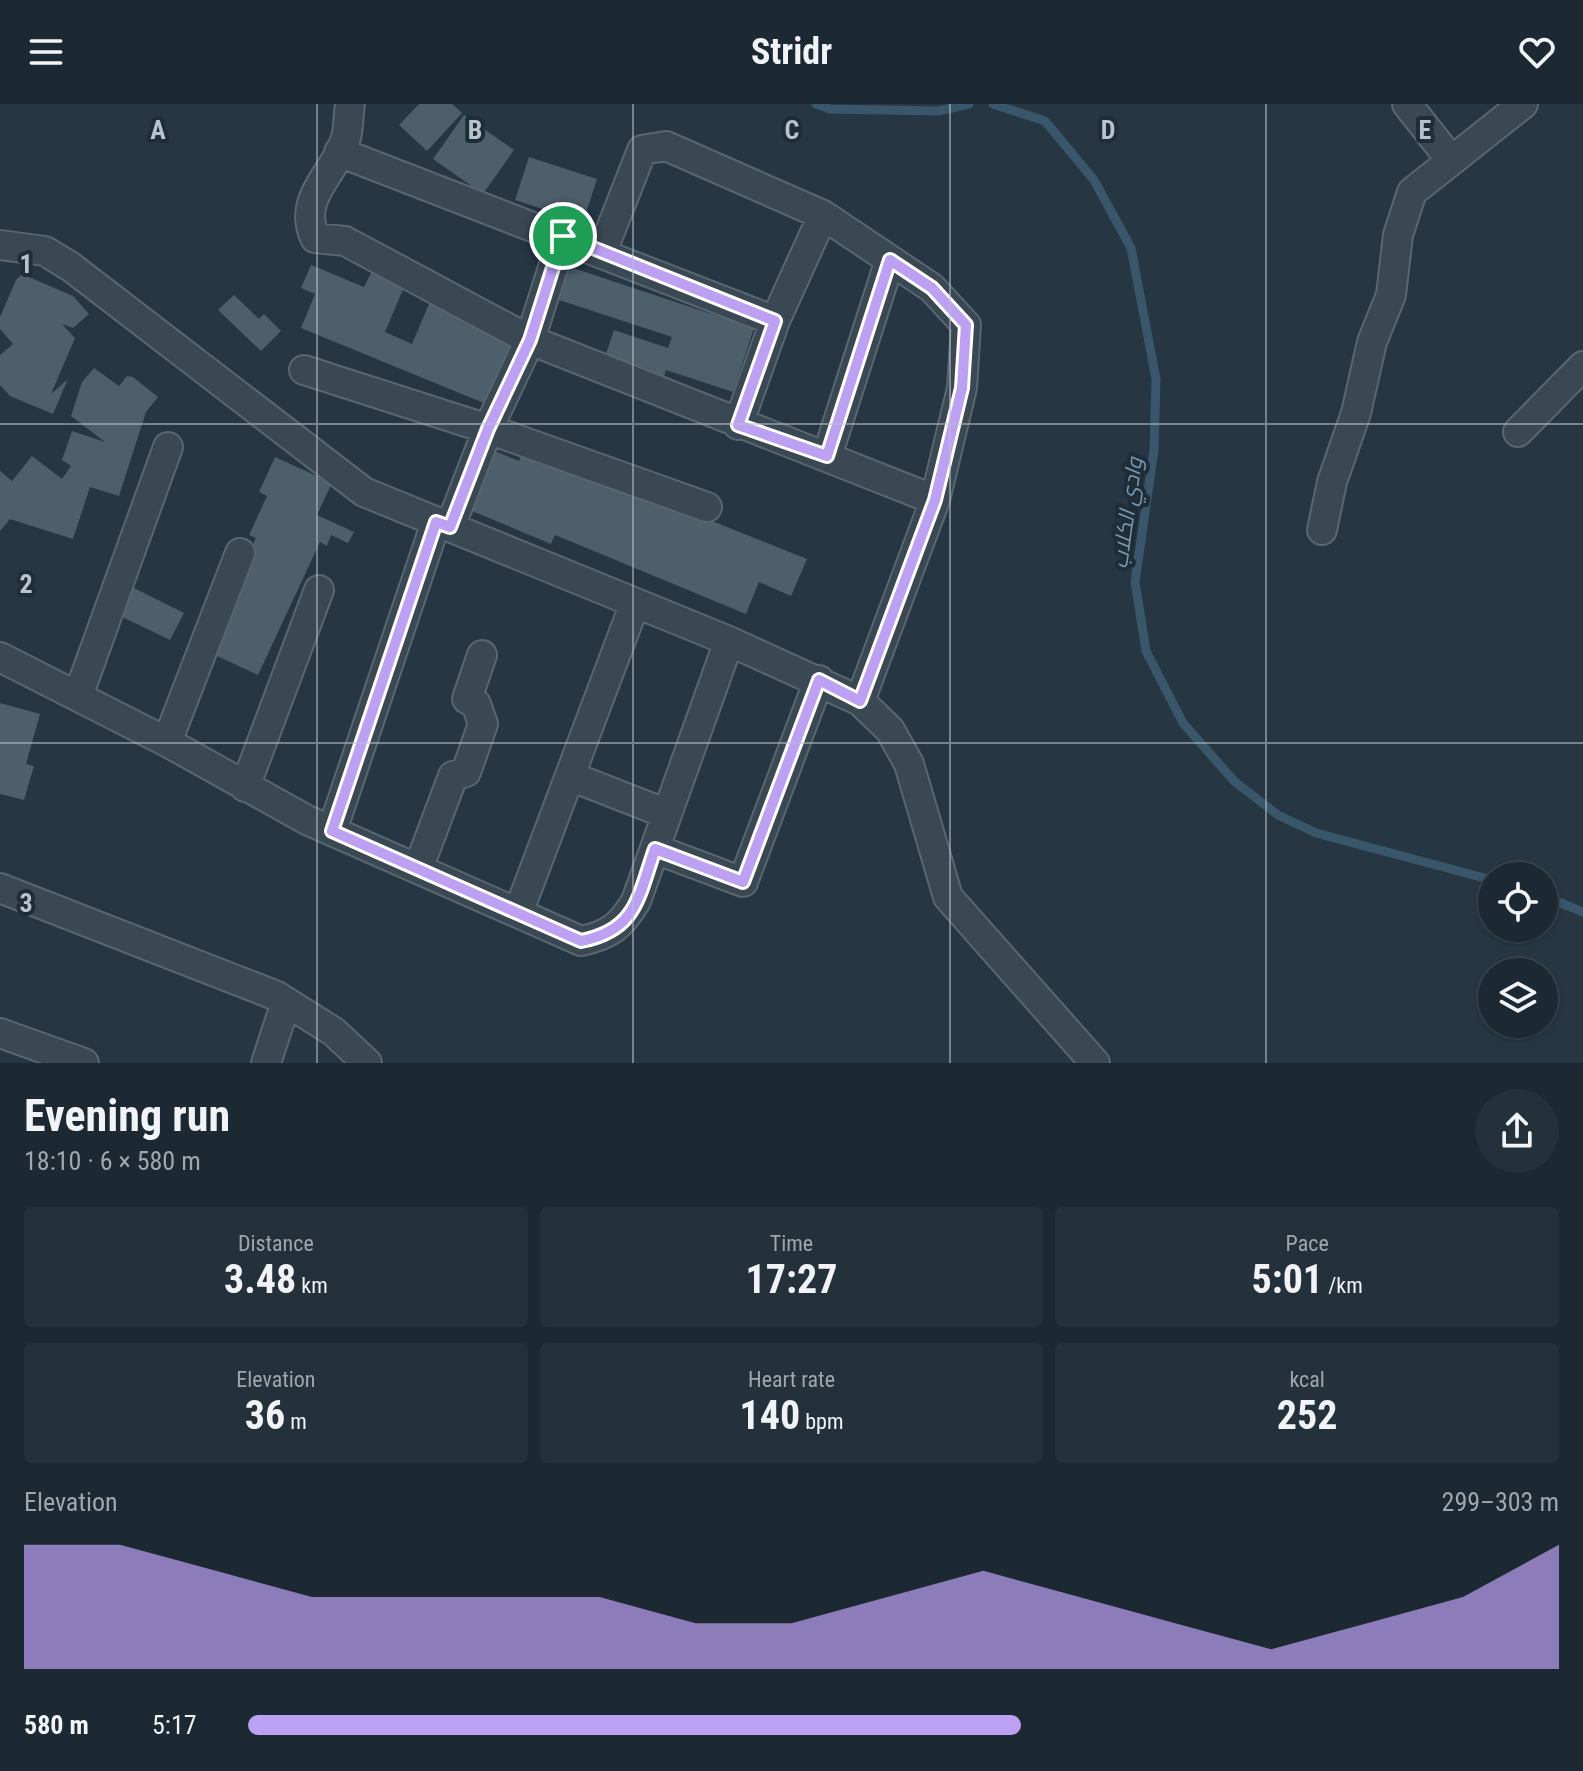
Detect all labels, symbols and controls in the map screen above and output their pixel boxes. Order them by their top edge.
icon: menu [24,30,68,74]
icon: heart [1515,30,1559,74]
text: Stridr [751,31,832,73]
text: A [150,115,166,145]
text: B [468,115,482,145]
text: C [785,115,800,145]
text: D [1101,115,1115,145]
text: E [1419,115,1432,145]
pin [529,202,597,270]
icon: arrive [541,214,585,258]
text: 1 [19,249,33,279]
water label: وادي الكلاب [1107,454,1152,571]
text: 2 [19,569,33,599]
map controls [1478,862,1558,1038]
button: locate [1478,862,1558,942]
text: 3 [19,888,33,918]
button: layers [1478,958,1558,1038]
button: share [1475,1089,1559,1173]
text: Evening run [24,1090,230,1142]
text: 18:10 · 6 × 580 m [24,1146,201,1176]
text: Distance [238,1231,314,1256]
text: Time [770,1231,813,1256]
text: Pace [1286,1231,1329,1256]
text: 3.48 [224,1256,296,1303]
text: 17:27 [746,1256,837,1303]
text: 5:01 [1252,1256,1323,1303]
text: km [296,1273,328,1298]
text: /km [1323,1273,1363,1298]
text: Elevation [236,1367,315,1392]
text: Heart rate [748,1367,835,1392]
text: kcal [1289,1367,1325,1392]
text: 36 [245,1392,285,1439]
text: 140 [740,1392,800,1439]
text: 252 [1277,1392,1337,1439]
text: m [285,1409,307,1434]
text: bpm [800,1409,843,1434]
text: Elevation [24,1487,118,1517]
text: 299–303 m [1442,1487,1559,1517]
text: 580 m [24,1710,89,1740]
text: 5:17 [152,1710,197,1740]

